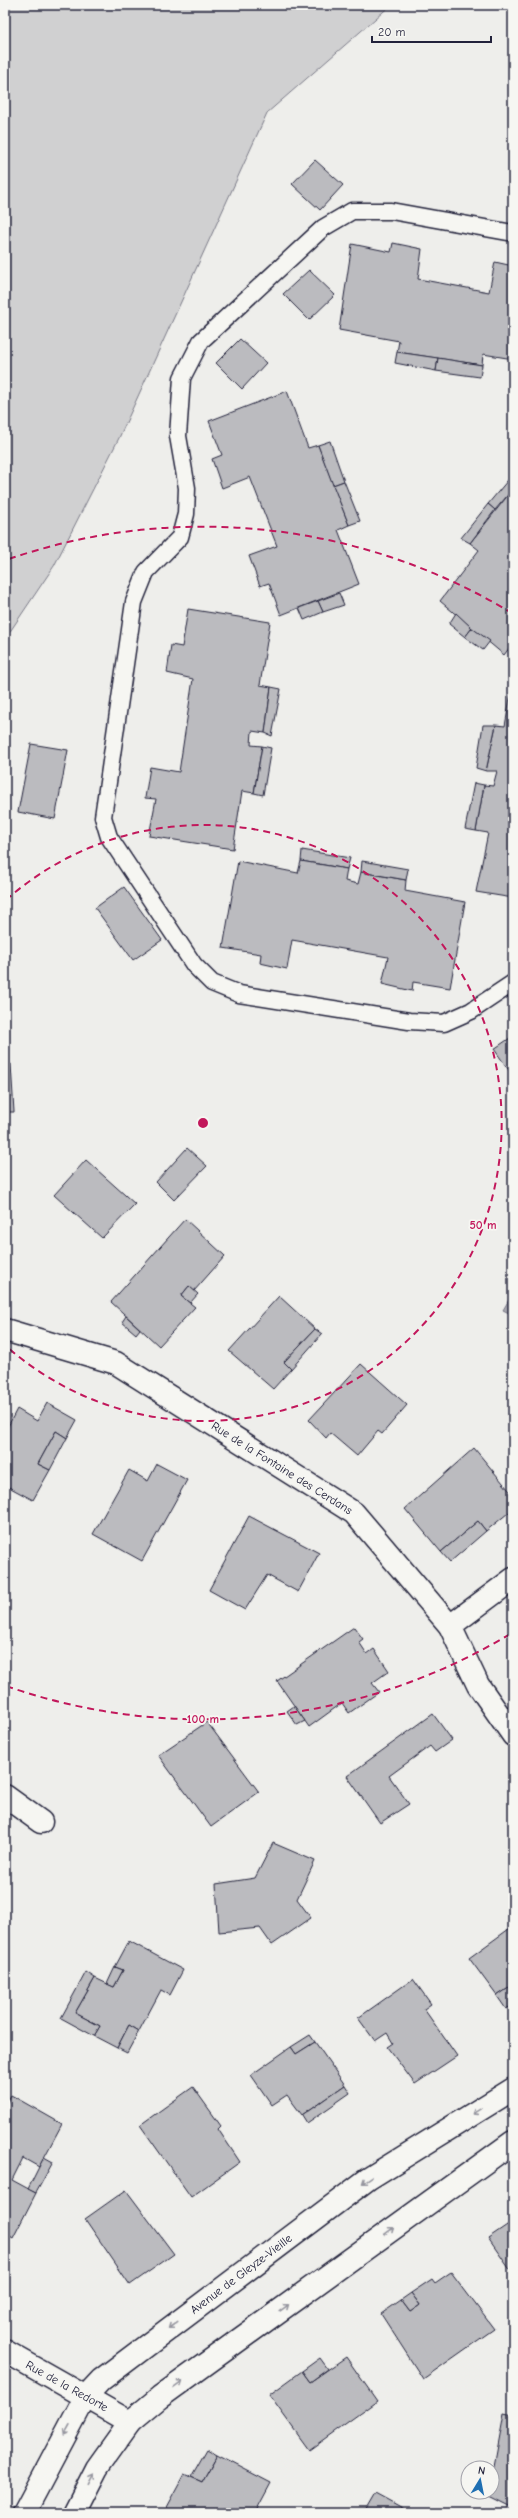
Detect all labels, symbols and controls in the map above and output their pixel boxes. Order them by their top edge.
scale bar [372,18,491,44]
text: 20 m [378,25,406,39]
centre of rings [196,1116,210,1130]
text: 50 m [469,1218,497,1232]
street label: Rue de la Fontaine des Cerdans [209,1419,355,1517]
text: 100 m [187,1712,219,1726]
one-way arrow [471,2108,483,2116]
one-way arrow [361,2176,372,2184]
one-way arrow [383,2227,394,2236]
street label: Avenue de Gleyze-Vieille [187,2231,295,2317]
one-way arrow [278,2304,289,2312]
one-way arrow [167,2321,178,2329]
street label: Rue de la Redorte [23,2358,111,2414]
one-way arrow [173,2380,184,2388]
one-way arrow [63,2424,71,2436]
north arrow [460,2460,500,2500]
text: N [477,2464,486,2478]
one-way arrow [88,2472,95,2484]

